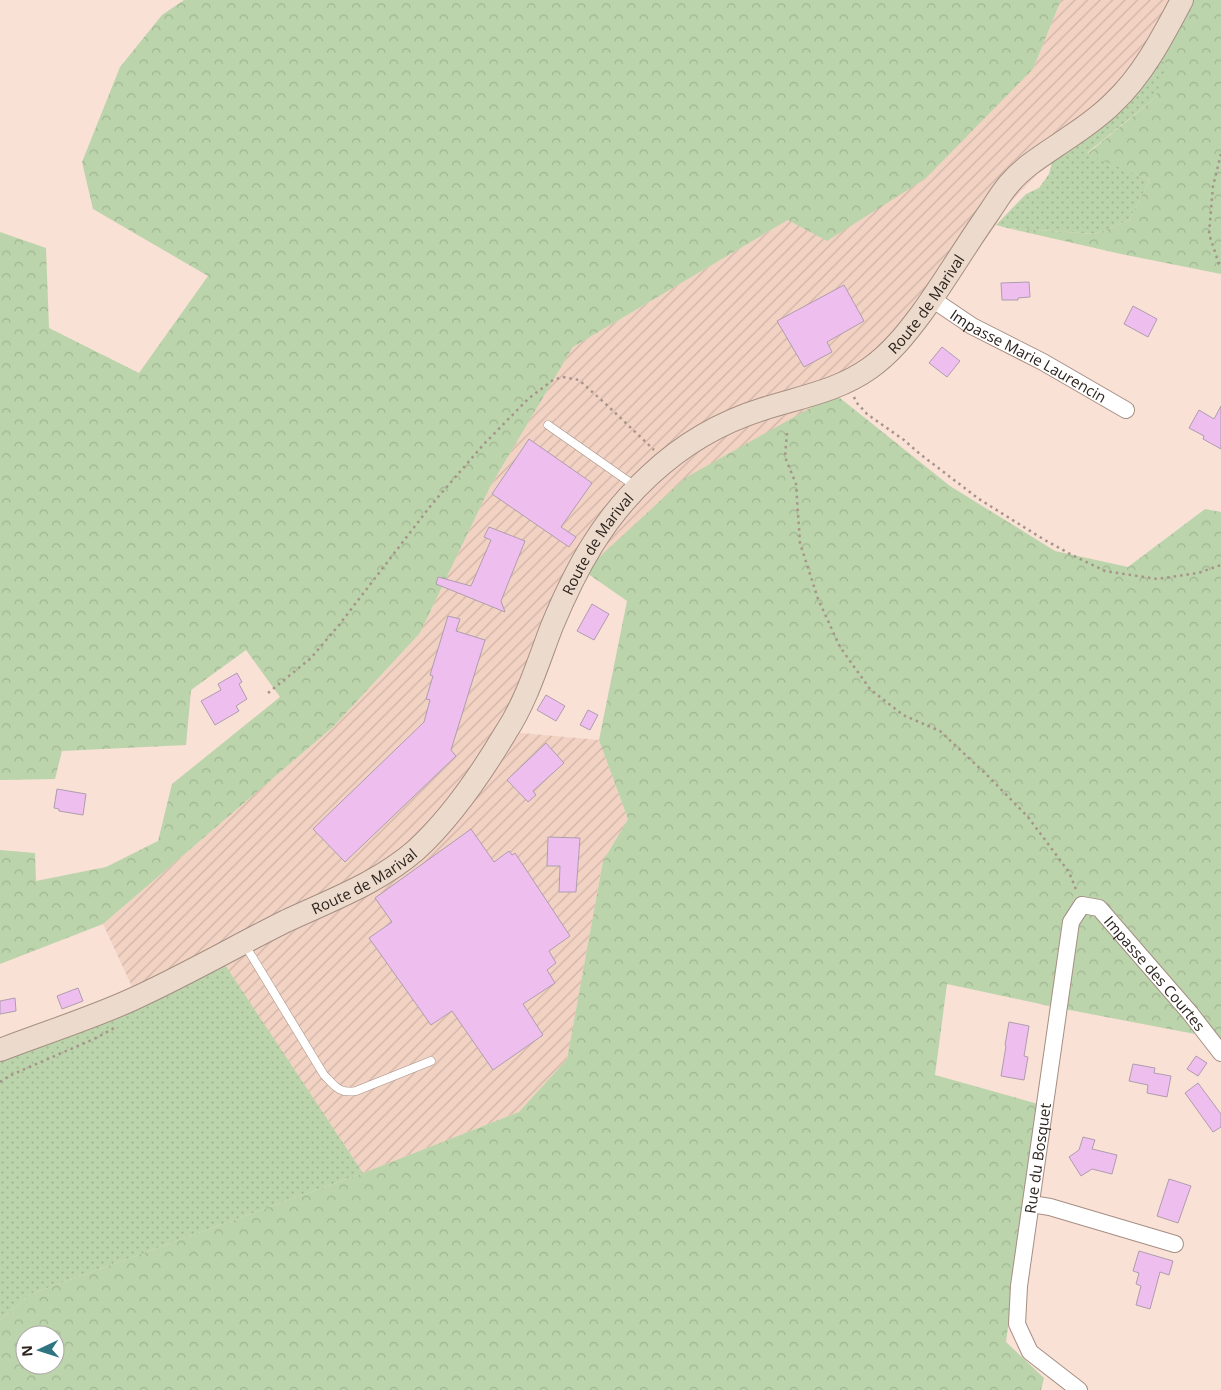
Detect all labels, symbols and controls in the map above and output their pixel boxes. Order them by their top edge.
street label: Route de Marival [883,250,969,358]
street label: Impasse Marie Laurencin [946,304,1110,407]
street label: Route de Marival [557,488,637,598]
street label: Route de Marival [308,844,421,918]
street label: Impasse des Courtes [1100,911,1210,1035]
street label: Rue du Bosquet [1019,1102,1055,1215]
north arrow [15,1325,65,1375]
text: N [17,1345,36,1357]

